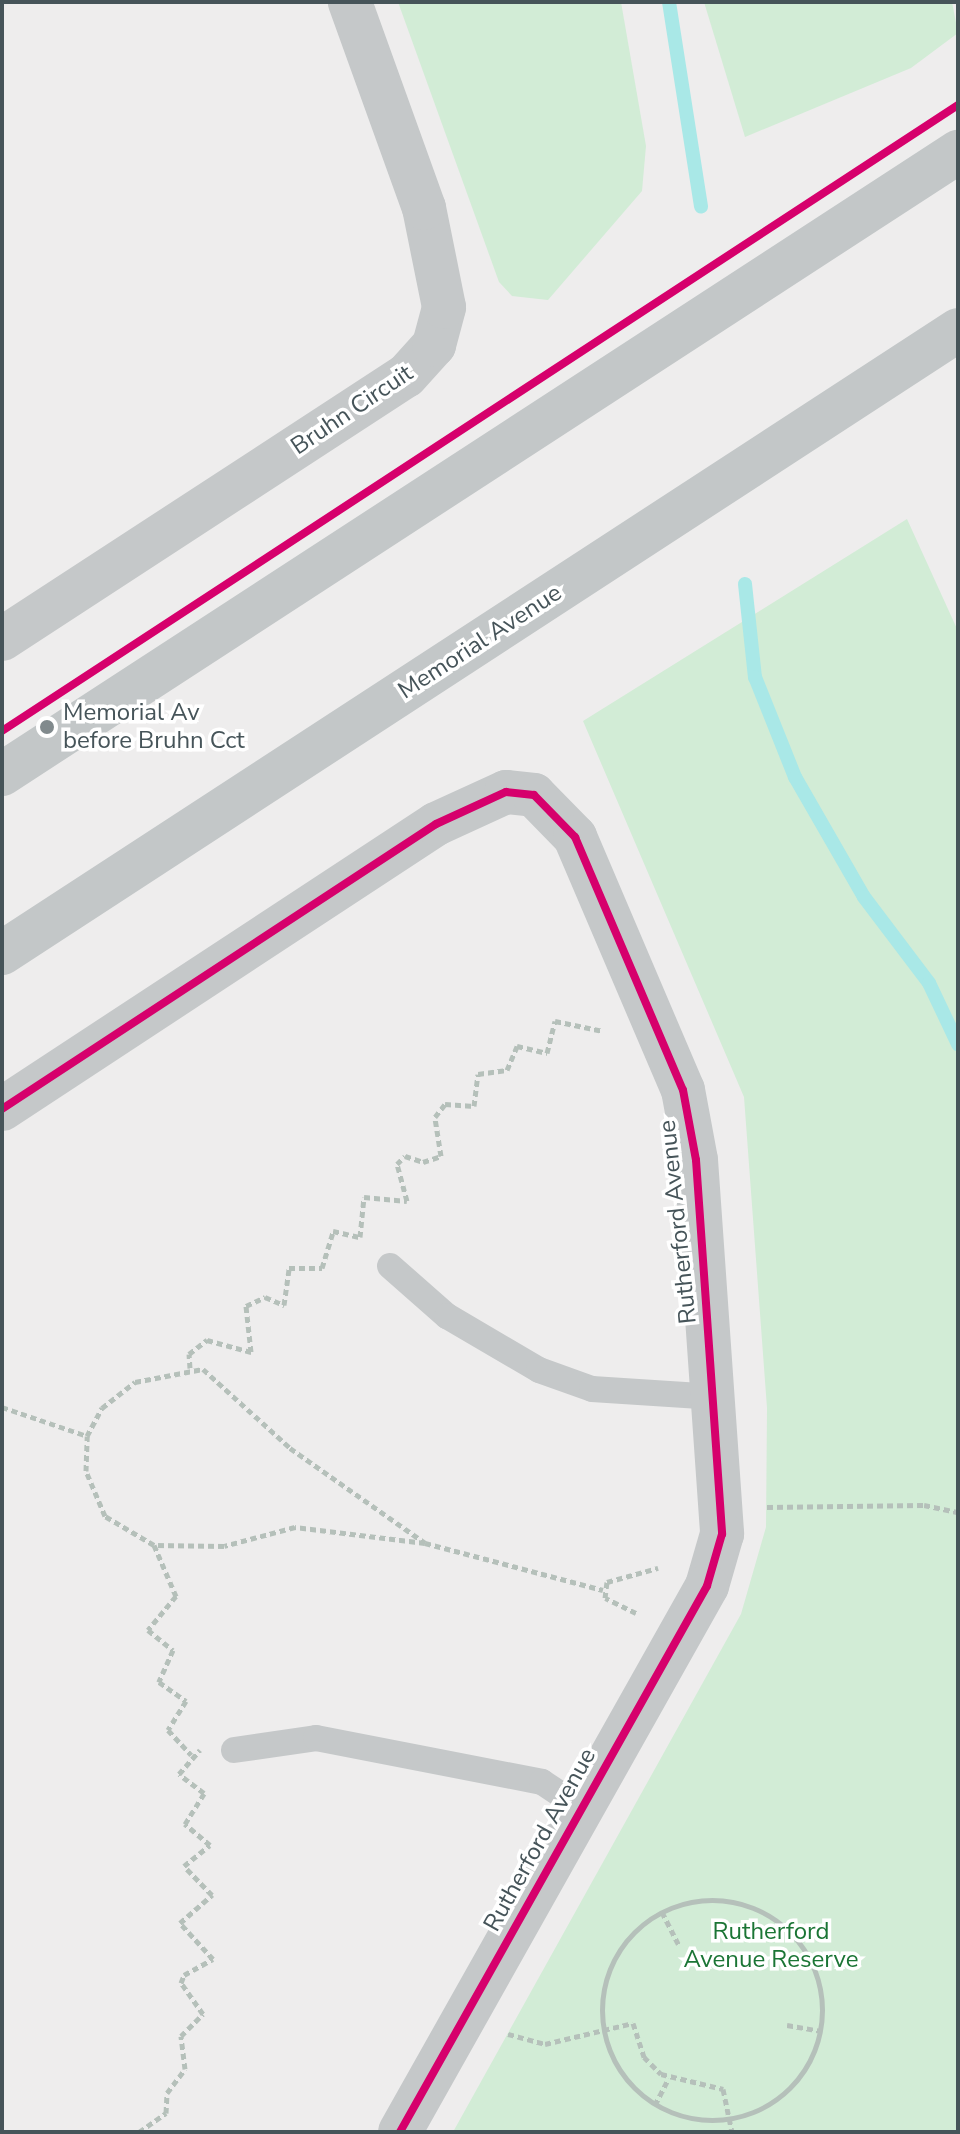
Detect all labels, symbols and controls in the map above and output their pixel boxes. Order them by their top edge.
street label: Bruhn Circuit [286,359,418,461]
street label: Memorial Avenue [393,578,567,706]
place label: Memorial Av before Bruhn Cct [63,699,245,755]
marker: Memorial Av before Bruhn Cct [38,718,56,736]
street label: Rutherford Avenue [653,1119,703,1325]
street label: Rutherford Avenue [478,1743,602,1937]
park label: Rutherford Avenue Reserve [684,1918,858,1974]

